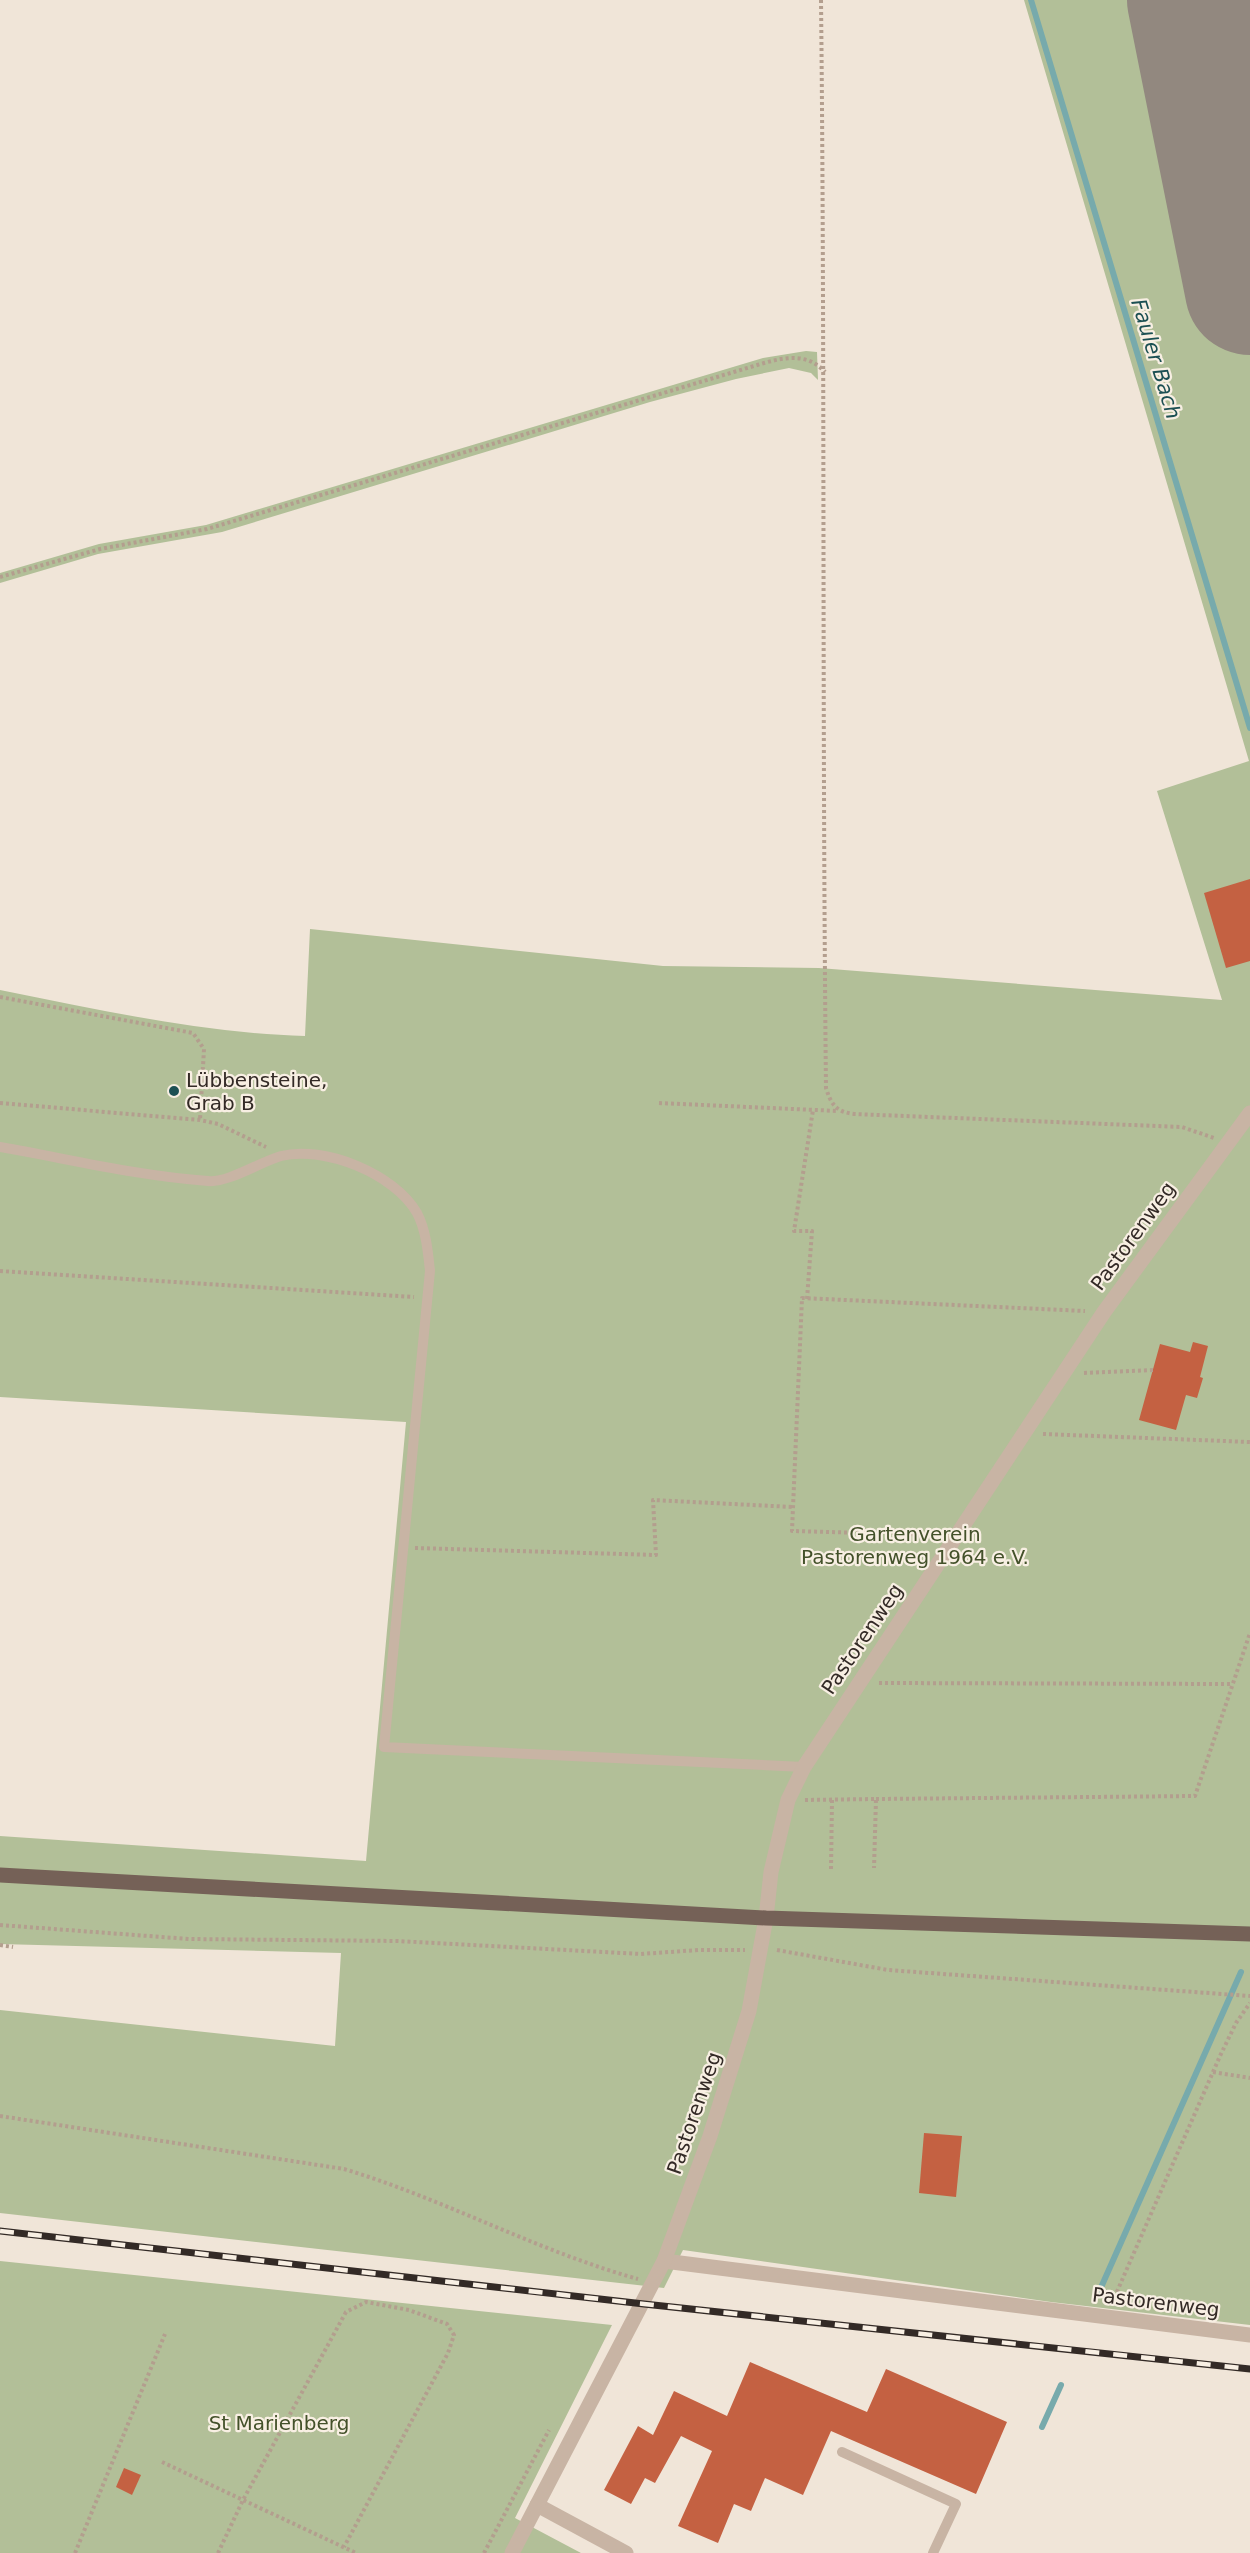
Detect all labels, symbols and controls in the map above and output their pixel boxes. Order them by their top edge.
water label: Fauler Bach [1126,296,1186,422]
place label: Lübbensteine, Grab B [186,1068,327,1115]
marker: Lübbensteine, Grab B [167,1084,181,1098]
street label: Pastorenweg [1086,1177,1180,1295]
park label: Gartenverein Pastorenweg 1964 e.V. [801,1522,1029,1569]
street label: Pastorenweg [816,1579,908,1699]
street label: Pastorenweg [662,2049,726,2177]
street label: Pastorenweg [1091,2282,1221,2322]
park label: St Marienberg [209,2411,349,2435]

